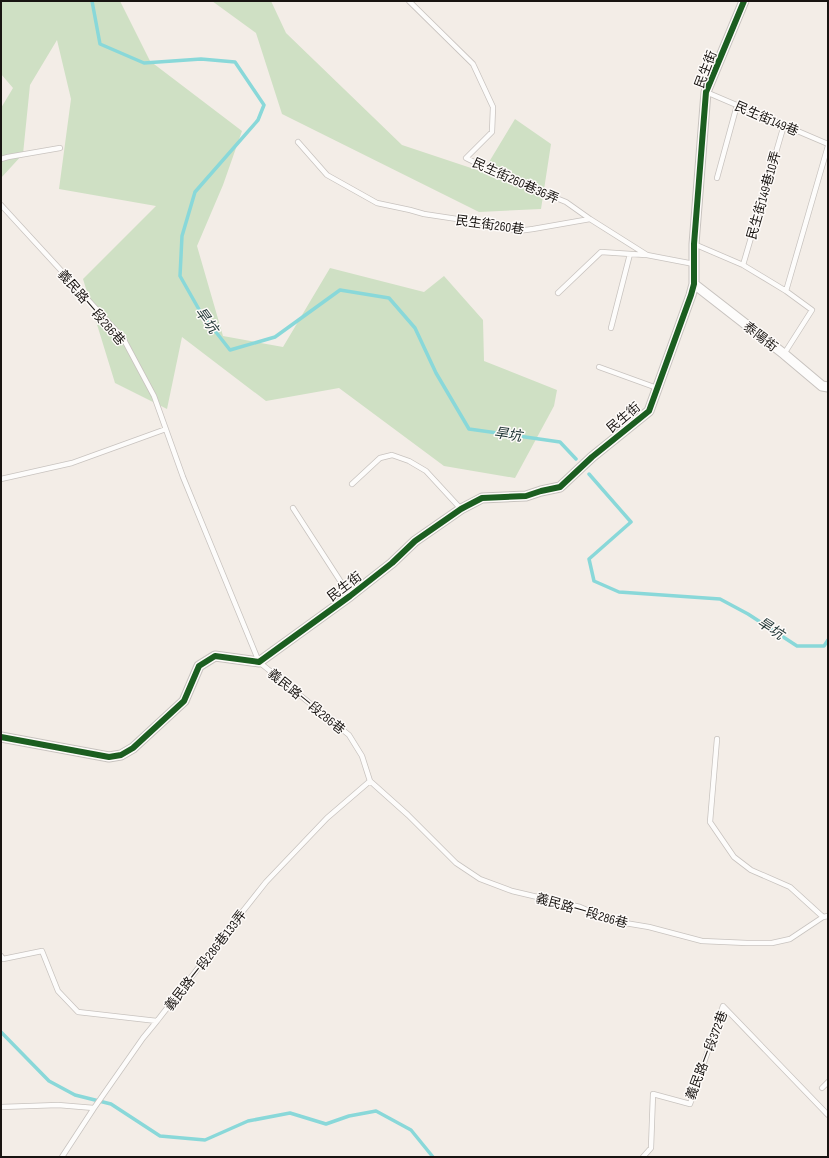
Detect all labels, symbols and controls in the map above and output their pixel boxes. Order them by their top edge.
street label: 民生街 [691,48,720,90]
street label: 民生街149巷 [732,98,801,140]
street label: 民生街149巷10弄 [744,149,784,241]
street label: 民生街260巷36弄 [470,155,561,207]
street label: 民生街260巷 [455,212,525,238]
street label: 義民路一段286巷 [54,267,128,349]
water label: 旱坑 [191,304,223,338]
street label: 泰陽街 [740,318,781,355]
street label: 民生街 [604,399,644,436]
water label: 旱坑 [493,424,525,445]
street label: 民生街 [324,569,365,605]
water label: 旱坑 [754,614,789,644]
street label: 義民路一段286巷 [265,666,348,738]
street label: 義民路一段286巷 [534,890,629,932]
street label: 義民路一段286巷133弄 [162,907,250,1014]
street label: 義民路一段372巷 [683,1009,731,1102]

